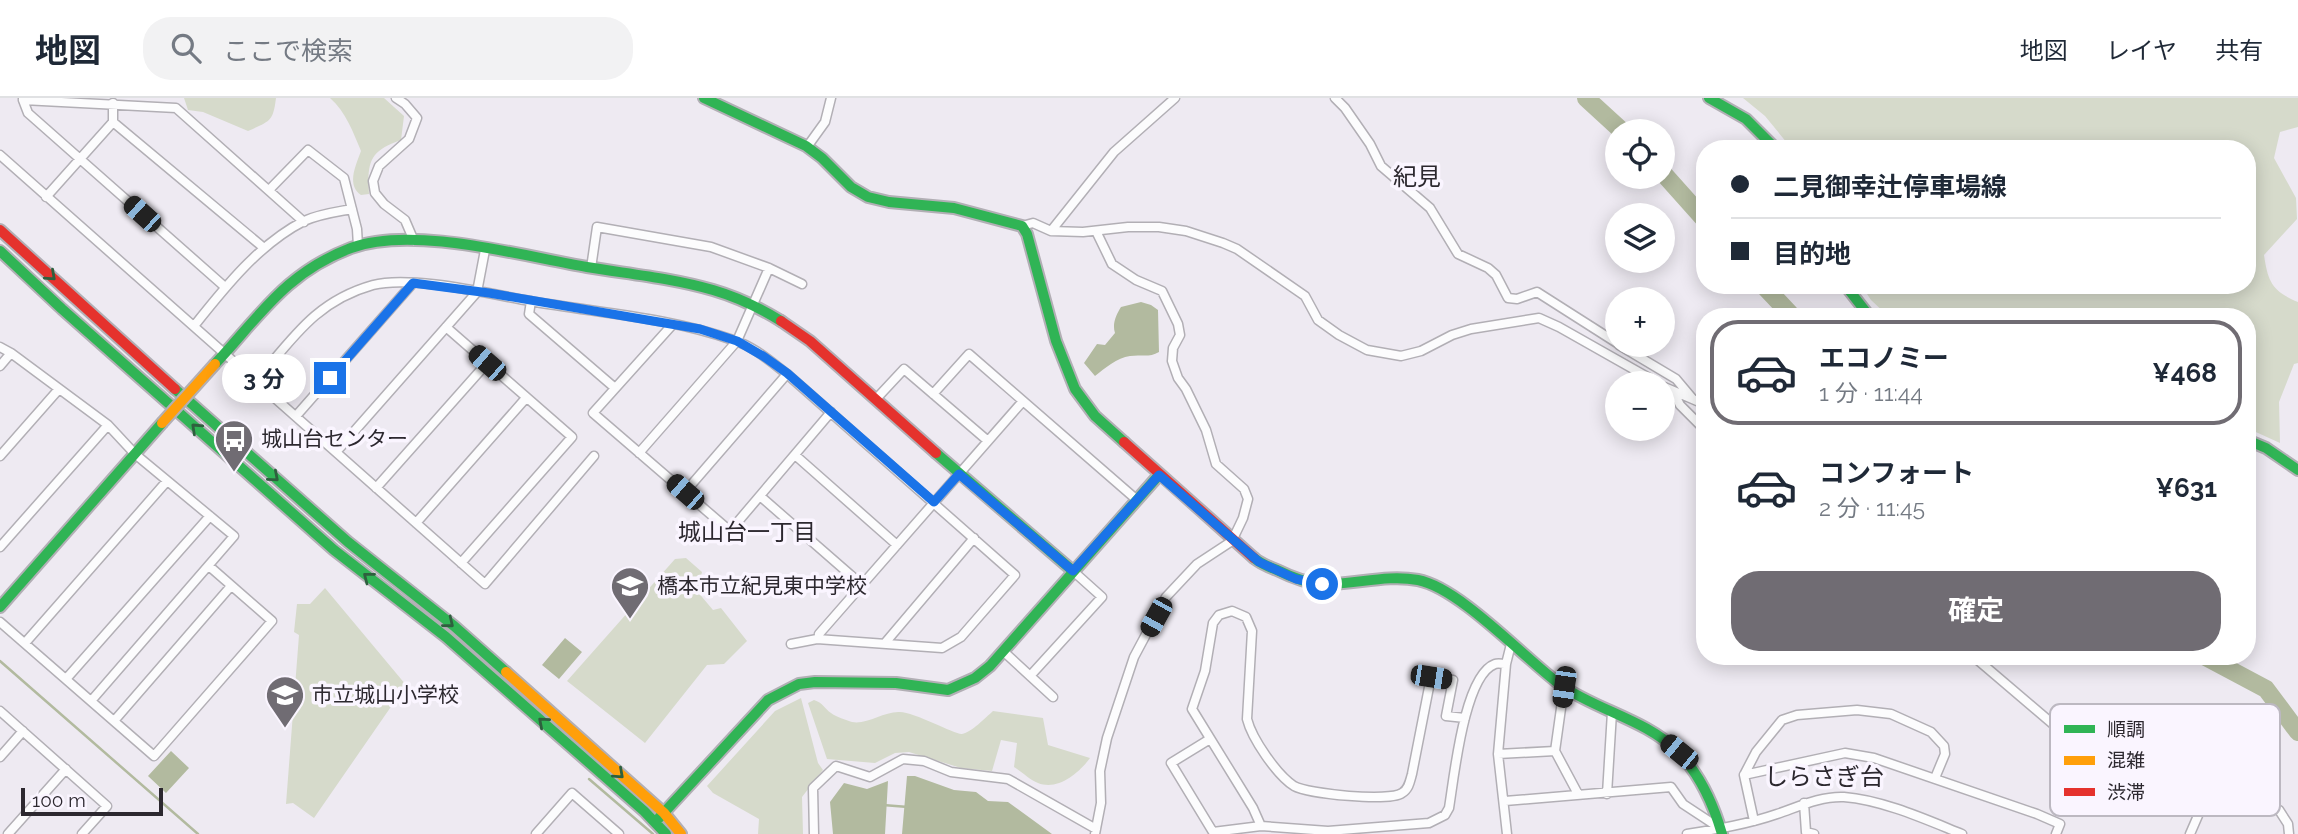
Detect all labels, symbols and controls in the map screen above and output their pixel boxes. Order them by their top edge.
search box [143,17,633,80]
icon: search [167,29,205,67]
text: 地図 [35,31,101,70]
text: ここで検索 [223,36,353,66]
text: 地図 [2020,36,2068,65]
text: レイヤ [2106,36,2177,65]
text: 共有 [2215,36,2263,65]
map controls [1605,119,1675,441]
button: locate [1605,119,1675,189]
district label: 紀見 [1393,162,1441,191]
text: 二見御幸辻停車場線 [1773,172,2007,202]
car [120,192,165,236]
button: layers [1605,203,1675,273]
text: 目的地 [1773,239,1851,269]
one-way arrow [43,268,56,280]
button: + [1605,287,1675,357]
car [465,341,510,385]
icon: car [1735,341,1798,404]
text: エコノミー [1819,343,1949,373]
callout: 3 分 [222,354,306,402]
text: ¥468 [2152,358,2217,388]
route end [314,362,346,394]
text: 3 分 [243,365,285,392]
button: − [1605,371,1675,441]
text: 1 分 · 11:44 [1819,379,1923,406]
bus stop icon: 城山台センター [213,418,255,473]
one-way arrow [191,424,204,436]
place label: 城山台センター [261,426,408,451]
icon: car [1735,456,1798,519]
text: コンフォート [1819,458,1974,488]
one-way arrow [266,469,279,481]
car [663,470,708,514]
text: ¥631 [2155,473,2217,503]
text: 2 分 · 11:45 [1819,494,1925,521]
district label: 城山台一丁目 [678,518,816,545]
school or university icon: 橋本市立紀見東中学校 [609,565,651,620]
route start [1306,568,1338,600]
button: 確定 [1731,571,2221,651]
one-way arrow [364,572,376,585]
place label: 橋本市立紀見東中学校 [657,573,867,598]
car [1137,594,1176,640]
one-way arrow [441,615,454,627]
car [1409,663,1454,691]
car [1551,665,1578,709]
school or university icon: 市立城山小学校 [264,674,306,729]
place label: 市立城山小学校 [312,682,459,707]
legend [2050,704,2280,816]
one-way arrow [538,718,551,731]
text: 順調 [2107,718,2145,740]
car [1657,731,1702,773]
text: 混雑 [2107,749,2145,771]
district label: しらさぎ台 [1764,762,1884,791]
one-way arrow [611,766,624,778]
text: 渋滞 [2107,781,2145,803]
scale bar [21,785,163,817]
text: 100 m [32,789,86,811]

